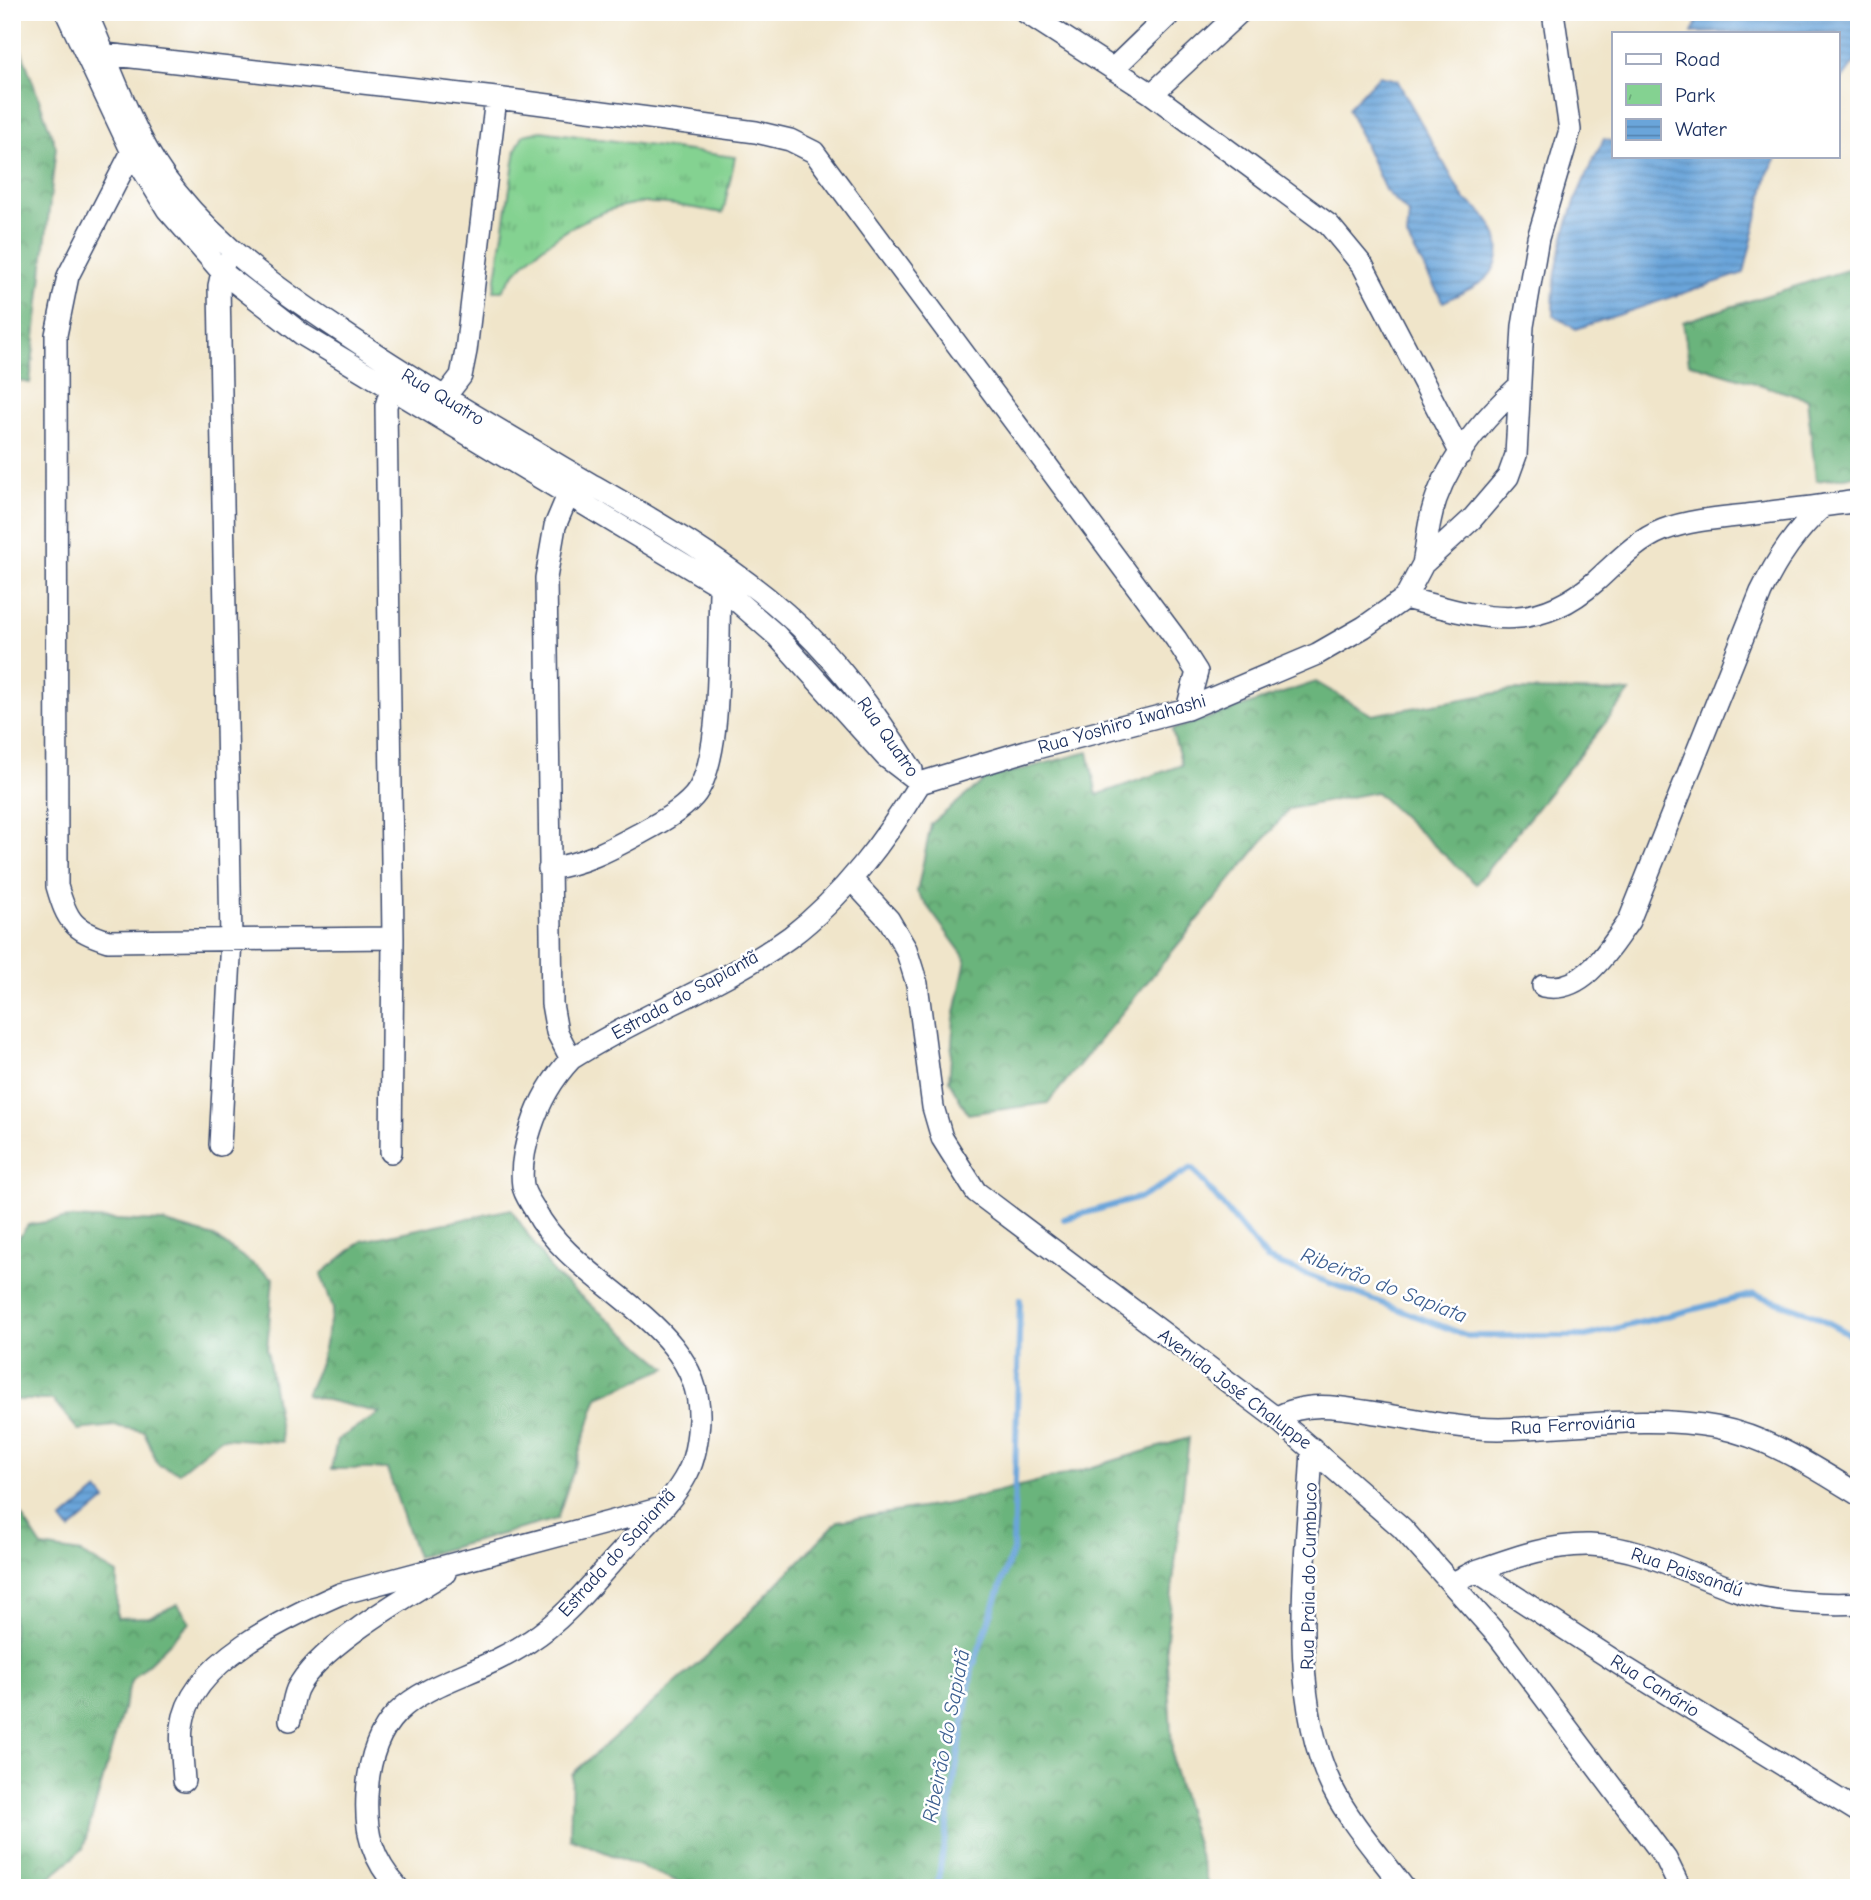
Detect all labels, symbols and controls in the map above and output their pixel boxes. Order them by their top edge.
legend [1612,32,1840,158]
text: Road [1675,47,1720,71]
text: Park [1675,83,1715,107]
text: Water [1675,117,1728,141]
street label: Rua Quatro [398,364,488,430]
street label: Rua Yoshiro Iwahashi [1035,689,1209,759]
street label: Rua Quatro [852,693,924,781]
street label: Estrada do Sapiantã [608,946,762,1044]
water label: Ribeirão do Sapiata [1298,1242,1471,1328]
street label: Avenida José Chaluppe [1154,1324,1316,1454]
street label: Rua Ferroviária [1510,1411,1636,1439]
street label: Rua Praia do Cumbuco [1296,1482,1322,1670]
street label: Estrada do Sapiantã [554,1485,680,1621]
street label: Rua Paissandú [1628,1543,1746,1601]
water label: Ribeirão do Sapiatã [917,1646,975,1825]
street label: Rua Canário [1606,1650,1704,1722]

